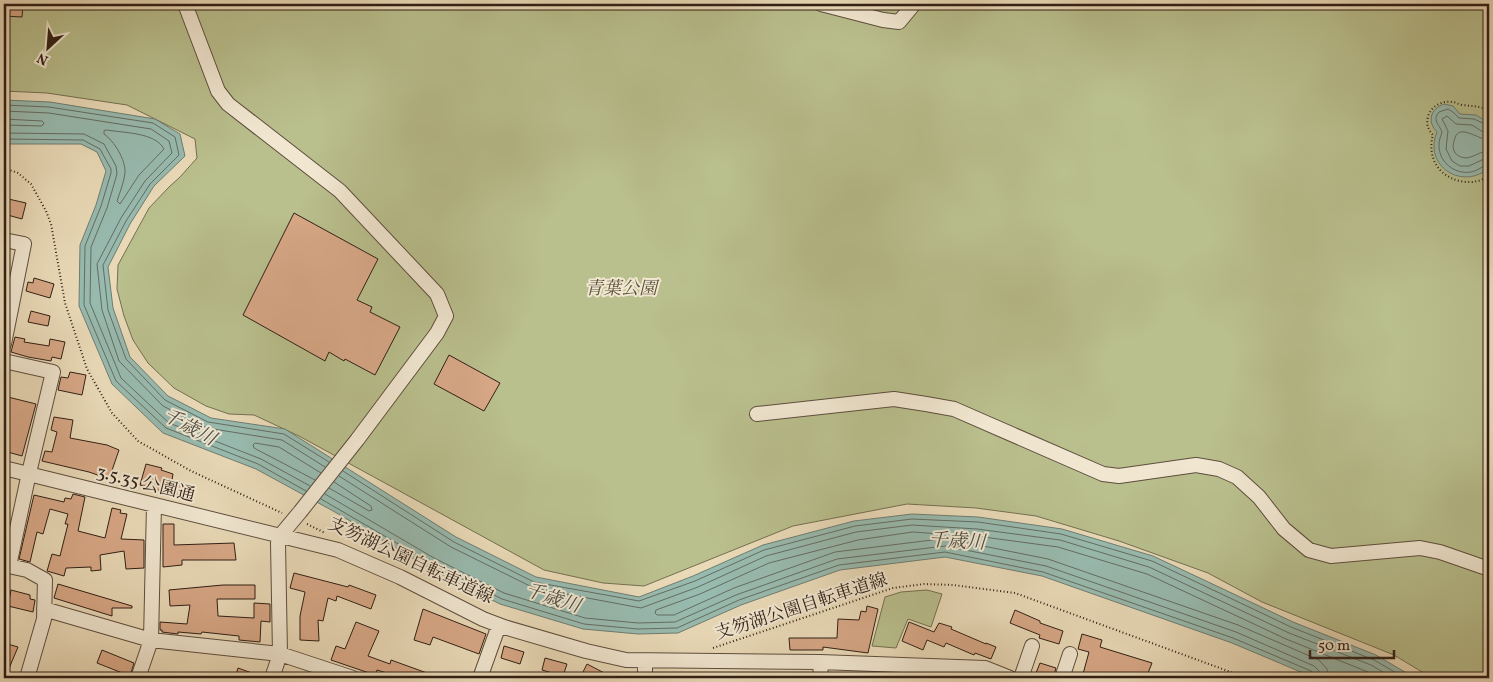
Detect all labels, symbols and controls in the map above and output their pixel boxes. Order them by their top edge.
north arrow [22,22,72,72]
text: N [34,48,52,69]
park label: 青葉公園 [585,277,660,302]
water label: 千歳川 [158,403,222,454]
street label: 3.5.35 公園通 [94,460,198,509]
street label: 支笏湖公園自転車道線 [324,512,497,611]
water label: 千歳川 [928,528,988,557]
street label: 支笏湖公園自転車道線 [712,568,891,647]
water label: 千歳川 [521,578,585,621]
scale bar [1310,627,1394,659]
text: 50 m [1318,636,1350,657]

